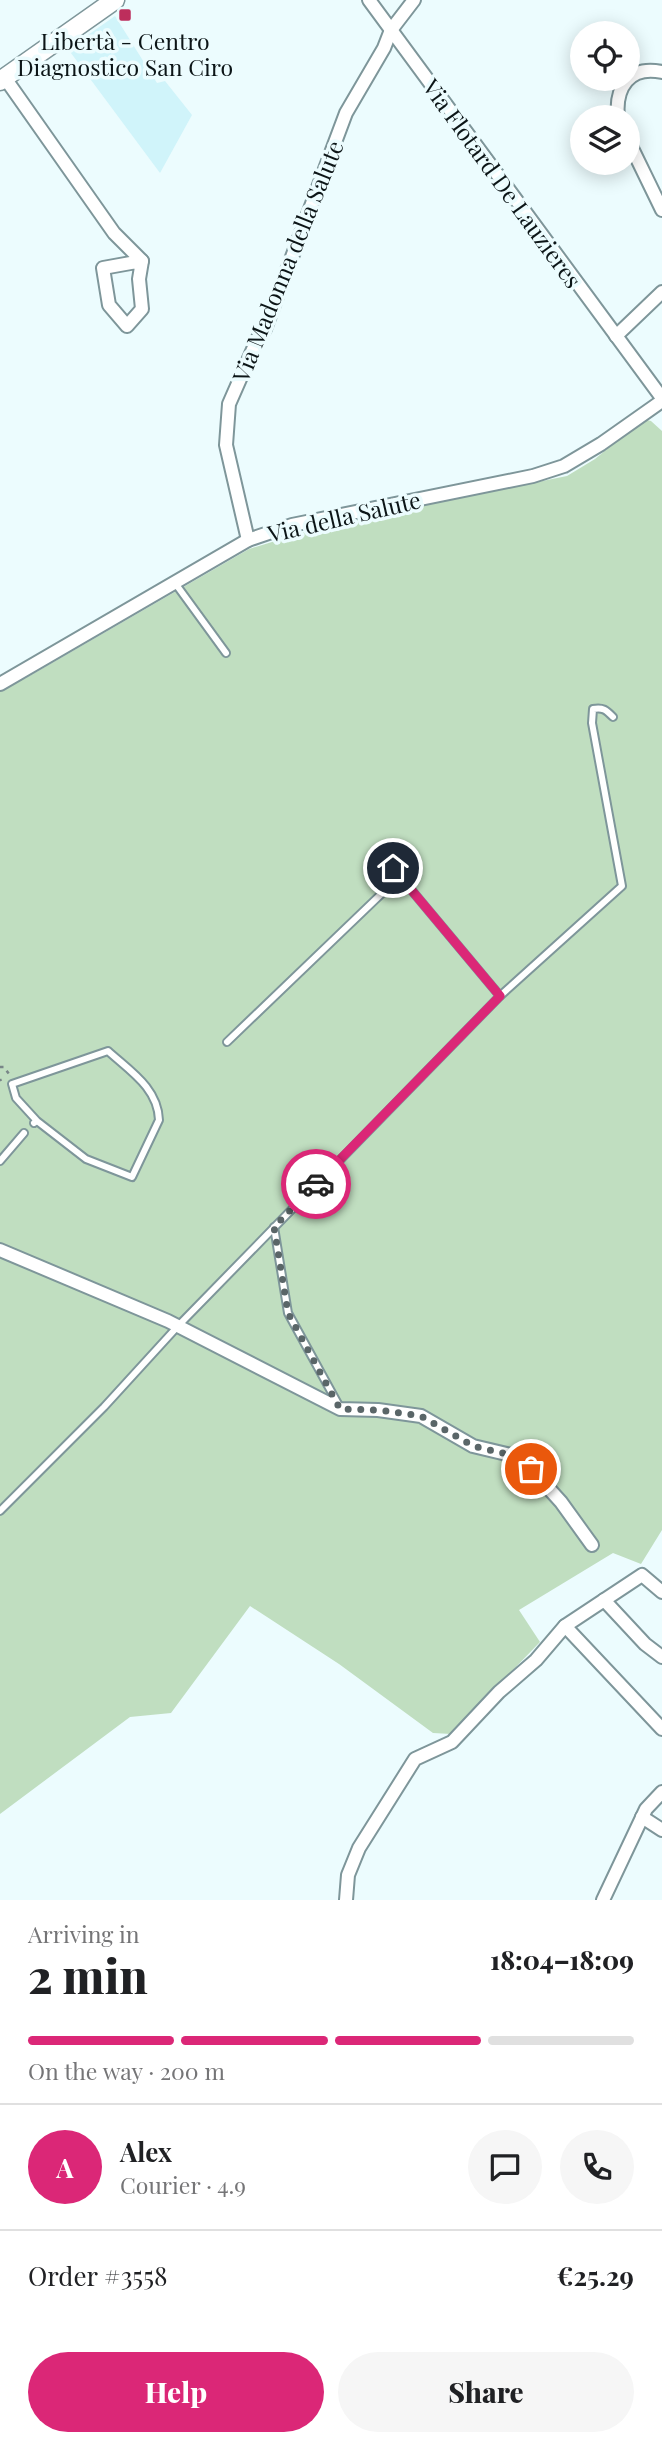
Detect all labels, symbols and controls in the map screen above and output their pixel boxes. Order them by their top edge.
marker: Libertà - Centro Diagnostico San Ciro [117,7,133,23]
map controls [570,21,640,175]
button: locate [570,21,640,91]
place label: Libertà - Centro Diagnostico San Ciro [17,25,233,82]
street label: Via Flotard De Lauzieres [416,71,589,294]
button: layers [570,105,640,175]
street label: Via Madonna della Salute [224,136,350,387]
street label: Via della Salute [263,483,424,549]
pin [363,838,423,898]
icon: home [374,849,412,887]
courier [281,1149,351,1219]
icon: car [297,1165,335,1203]
pin [501,1439,561,1499]
icon: bag [512,1450,550,1488]
text: Arriving in [28,1918,140,1949]
text: 18:04–18:09 [490,1942,634,1977]
text: 2 min [28,1944,148,2006]
text: On the way · 200 m [28,2055,225,2086]
button: chat [468,2130,542,2204]
button: phone [560,2130,634,2204]
text: Alex [120,2134,172,2169]
text: A [56,2150,74,2185]
text: Courier · 4.9 [120,2169,246,2200]
text: Order #3558 [28,2258,167,2293]
text: €25.29 [557,2258,634,2293]
button: Help [28,2352,324,2432]
button: Share [338,2352,634,2432]

